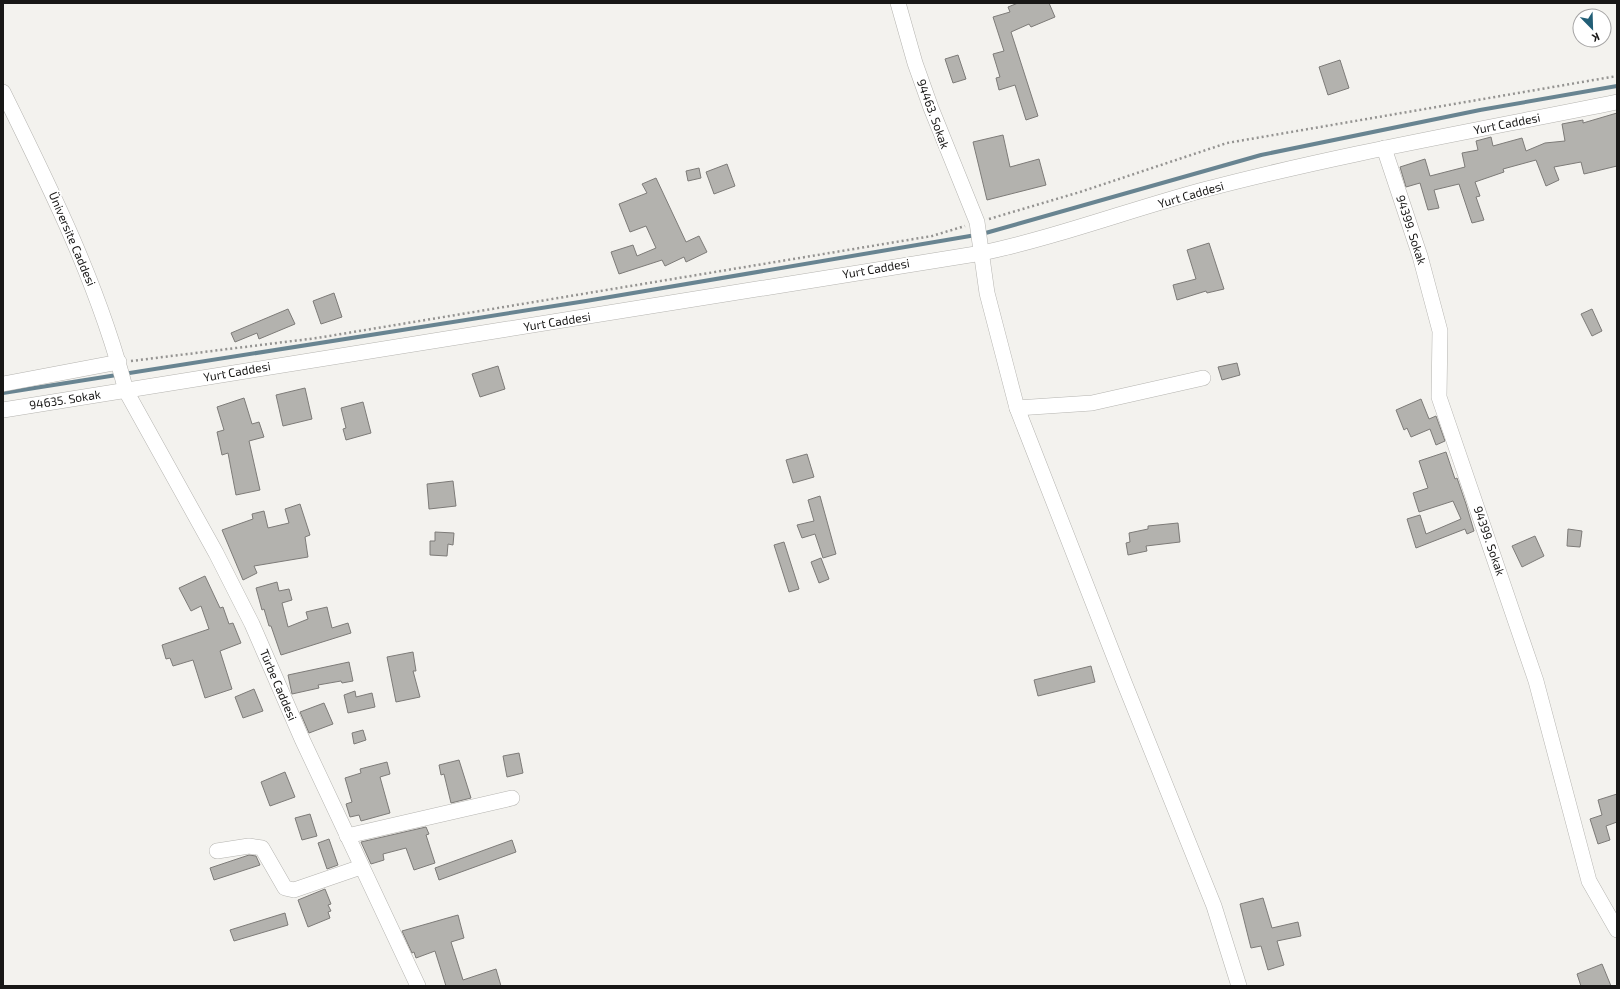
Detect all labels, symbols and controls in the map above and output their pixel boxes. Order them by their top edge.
north arrow [1572,8,1612,48]
text: K [1590,30,1602,45]
street label: 94463. Sokak [915,77,953,150]
street label: Yurt Caddesi [1472,110,1541,136]
street label: Yurt Caddesi [1156,178,1225,210]
street label: Üniversite Caddesi [47,189,99,288]
street label: 94399. Sokak [1394,193,1430,266]
street label: Yurt Caddesi [841,255,910,281]
street label: Yurt Caddesi [522,309,591,333]
street label: Yurt Caddesi [202,358,271,384]
street label: 94635. Sokak [28,386,101,412]
street label: 94399. Sokak [1472,504,1508,577]
street label: Türbe Caddesi [258,647,300,722]

